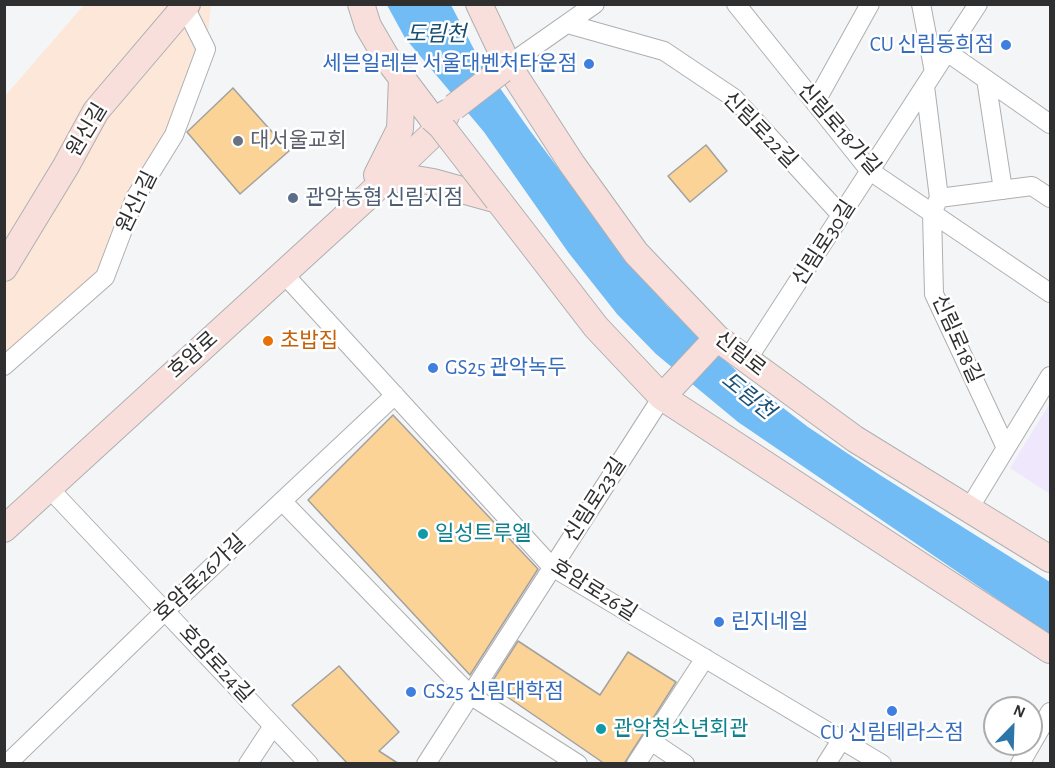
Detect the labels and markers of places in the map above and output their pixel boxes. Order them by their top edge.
place label: CU 신림동희점 [870,32,994,58]
marker: CU 신림동희점 [999,38,1013,52]
place label: 세븐일레븐 서울대벤처타운점 [322,51,577,77]
marker: 세븐일레븐 서울대벤처타운점 [582,57,596,71]
place label: 대서울교회 [250,128,347,154]
marker: 대서울교회 [231,134,245,148]
place label: 관악농협 신림지점 [305,185,463,211]
marker: 관악농협 신림지점 [286,191,300,205]
place label: 초밥집 [280,328,338,354]
marker: 초밥집 [261,334,275,348]
place label: GS25 관악녹두 [445,355,567,381]
marker: GS25 관악녹두 [426,361,440,375]
place label: 일성트루엘 [435,521,532,547]
marker: 일성트루엘 [416,527,430,541]
place label: 린지네일 [731,609,808,635]
marker: 린지네일 [712,615,726,629]
place label: GS25 신림대학점 [423,679,564,705]
marker: GS25 신림대학점 [404,685,418,699]
marker: CU 신림테라스점 [885,704,899,718]
place label: 관악청소년회관 [613,716,748,742]
place label: CU 신림테라스점 [820,720,964,746]
marker: 관악청소년회관 [594,722,608,736]

